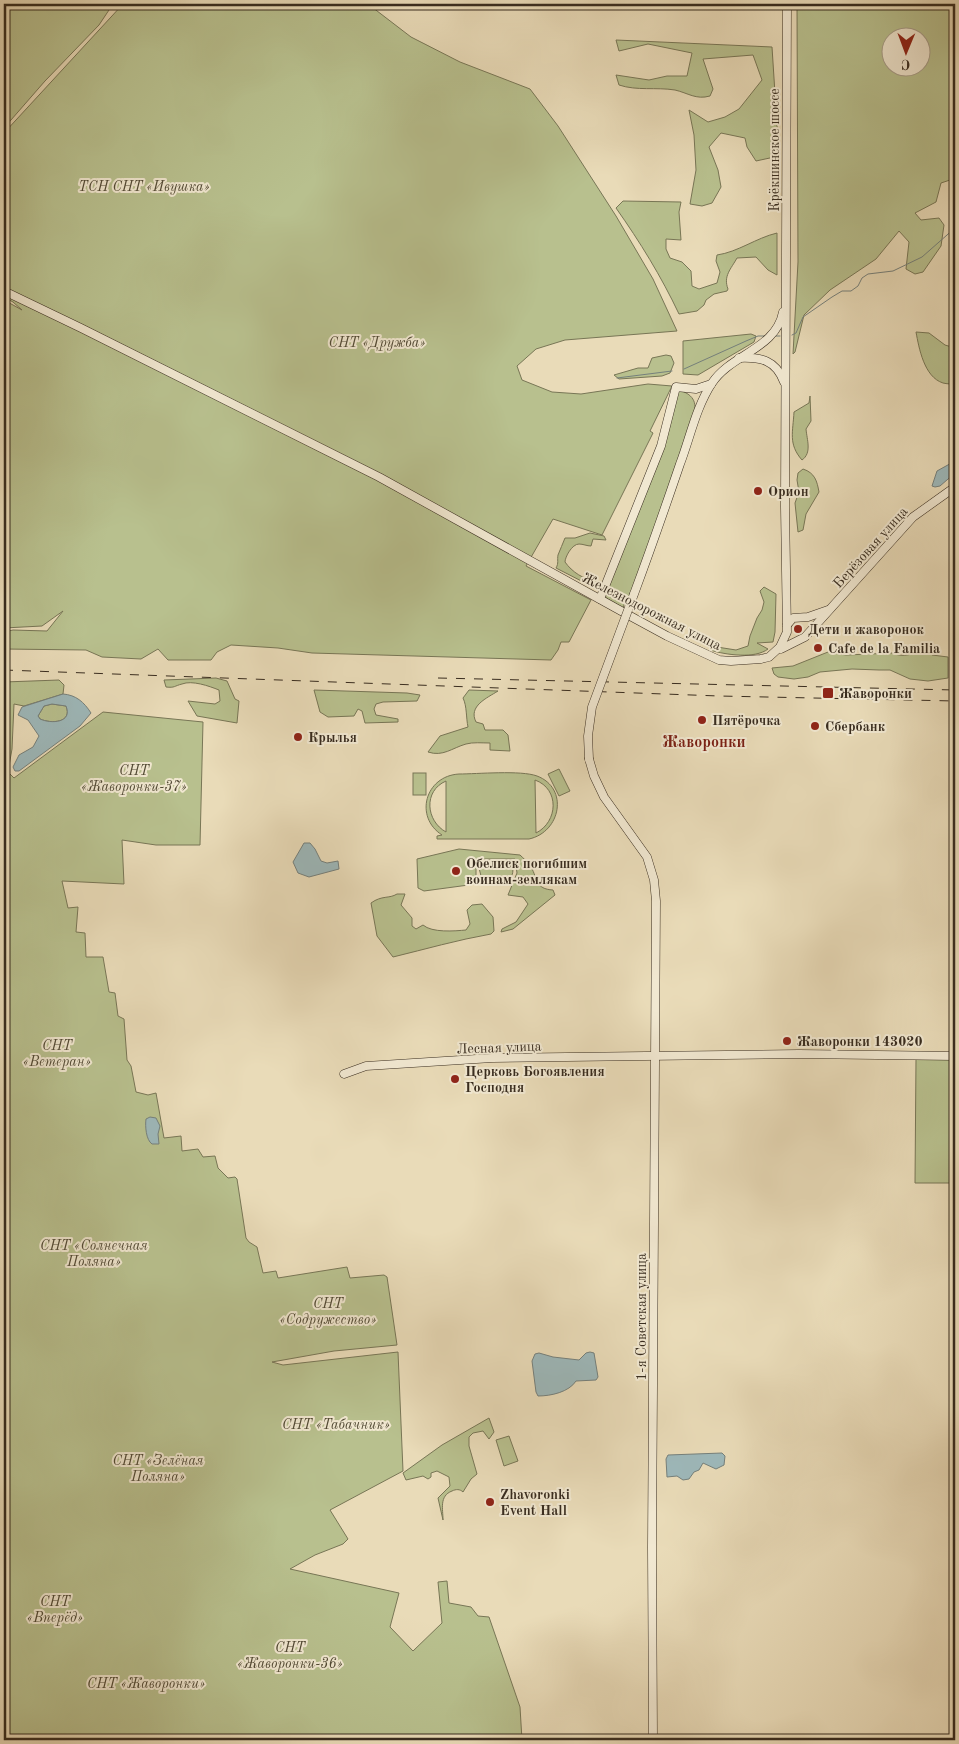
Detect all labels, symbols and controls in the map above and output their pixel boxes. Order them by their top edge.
north arrow [882,28,932,78]
text: С [901,57,911,71]
street label: Крёкшинское шоссе [768,88,782,212]
park label: ТСН СНТ «Ивушка» [78,180,210,195]
park label: СНТ «Дружба» [329,335,425,351]
marker: Орион [752,485,764,497]
place label: Орион [768,485,809,499]
street label: Берёзовая улица [831,504,911,591]
street label: Железнодорожная улица [580,571,723,653]
marker: Дети и жаворонок [792,623,804,635]
place label: Дети и жаворонок [808,623,924,637]
marker: Cafe de la Familia [812,642,824,654]
place label: Cafe de la Familia [828,642,940,656]
marker: Жаворонки [821,686,835,700]
place label: Жаворонки [839,687,912,701]
marker: Пятёрочка [696,714,708,726]
place label: Пятёрочка [712,714,781,728]
marker: Сбербанк [809,720,821,732]
place label: Сбербанк [825,720,886,734]
marker: Крылья [292,731,304,743]
place label: Крылья [308,731,357,745]
district label: Жаворонки [662,735,746,751]
park label: СНТ «Жаворонки-37» [81,764,187,795]
place label: Обелиск погибшим воинам-землякам [466,857,587,887]
marker: Обелиск погибшим воинам-землякам [450,865,462,877]
marker: Жаворонки 143020 [781,1035,793,1047]
place label: Жаворонки 143020 [797,1035,923,1049]
park label: СНТ «Ветеран» [23,1039,91,1070]
street label: Лесная улица [456,1040,542,1056]
place label: Церковь Богоявления Господня [465,1065,605,1095]
marker: Церковь Богоявления Господня [449,1073,461,1085]
park label: СНТ «Солнечная Поляна» [40,1239,148,1269]
street label: 1-я Советская улица [635,1253,649,1381]
park label: СНТ «Содружество» [280,1297,376,1328]
park label: СНТ «Табачник» [282,1417,390,1432]
park label: СНТ «Зелёная Поляна» [112,1453,204,1484]
place label: Zhavoronki Event Hall [500,1488,570,1518]
marker: Zhavoronki Event Hall [484,1496,496,1508]
park label: СНТ «Вперёд» [27,1595,83,1626]
park label: СНТ «Жаворонки-36» [237,1641,343,1672]
park label: СНТ «Жаворонки» [87,1677,205,1692]

